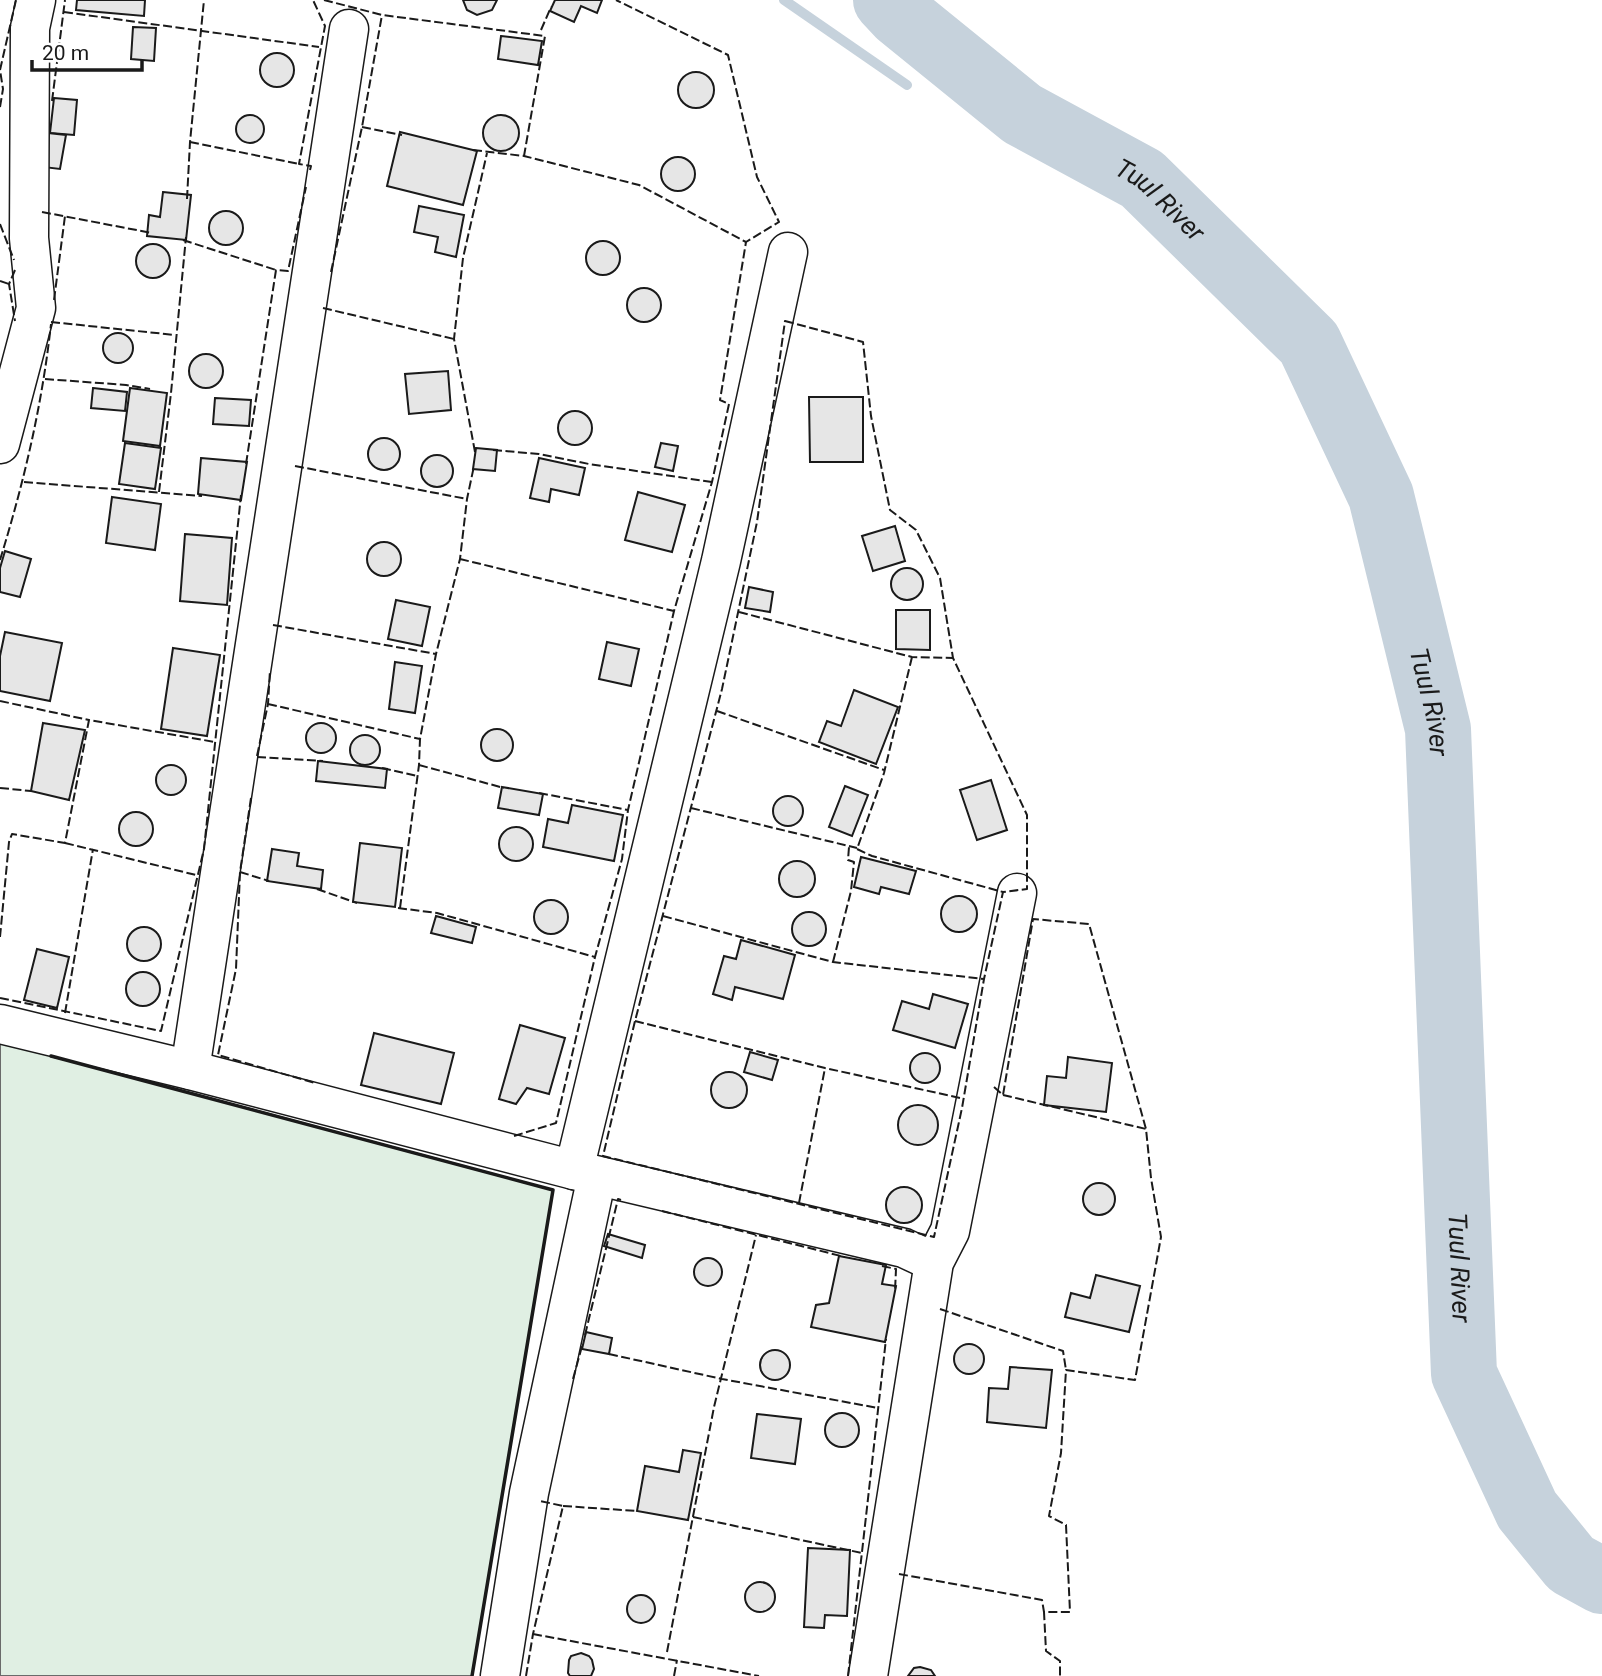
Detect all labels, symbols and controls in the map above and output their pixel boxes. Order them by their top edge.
scale bar [32,28,142,72]
text: 20 m [42,41,89,65]
water label: Tuul River [1110,152,1212,248]
water label: Tuul River [1404,645,1454,758]
water label: Tuul River [1443,1212,1477,1324]

